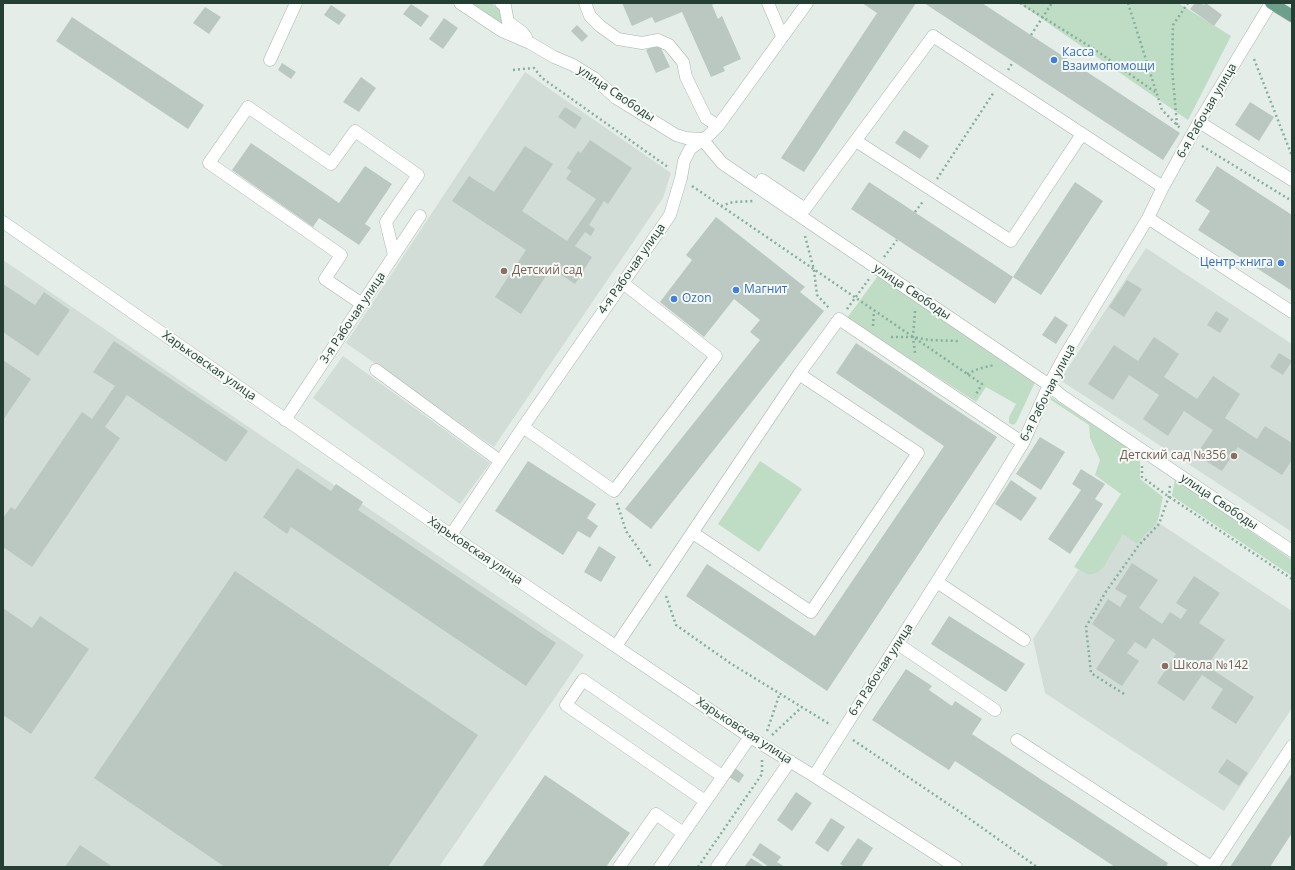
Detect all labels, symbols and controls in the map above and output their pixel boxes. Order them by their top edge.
place label: Касса Взаимопомощи [1062,46,1155,74]
marker: Касса Взаимопомощи [1049,55,1059,65]
street label: 6-я Рабочая улица [1174,61,1240,161]
street label: улица Свободы [575,63,657,125]
street label: 4-я Рабочая улица [595,221,669,317]
place label: Центр-книга [1200,256,1273,270]
marker: Центр-книга [1276,258,1286,268]
street label: улица Свободы [871,261,953,323]
place label: Детский сад [512,264,582,278]
marker: Детский сад [499,266,509,276]
street label: 3-я Рабочая улица [317,270,389,366]
place label: Магнит [744,283,788,297]
marker: Магнит [731,285,741,295]
place label: Ozon [682,292,712,306]
marker: Ozon [669,294,679,304]
street label: Харьковская улица [159,328,259,404]
street label: 6-я Рабочая улица [1017,342,1079,444]
place label: Детский сад №356 [1120,449,1226,463]
marker: Детский сад №356 [1229,451,1239,461]
street label: улица Свободы [1178,471,1260,533]
street label: Харьковская улица [425,514,525,588]
street label: 6-я Рабочая улица [846,621,916,719]
place label: Школа №142 [1173,659,1248,673]
marker: Школа №142 [1160,661,1170,671]
street label: Харьковская улица [693,695,795,767]

